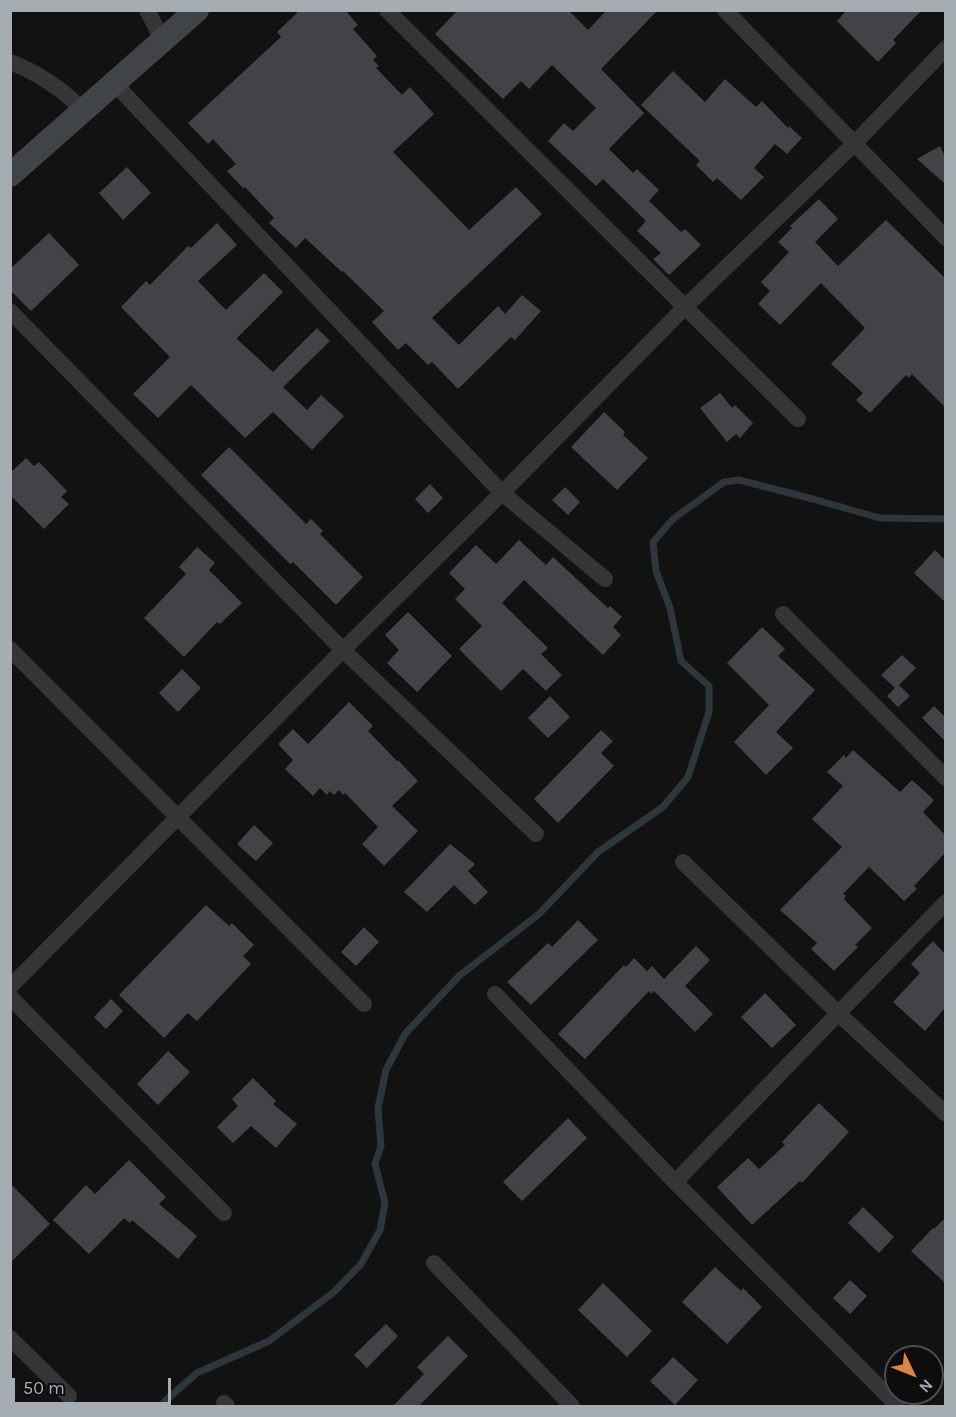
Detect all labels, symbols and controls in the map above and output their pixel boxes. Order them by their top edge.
north arrow [884,1345,944,1405]
scale bar [15,1366,174,1404]
text: N [915,1376,937,1397]
text: 50 m [23,1377,65,1399]

